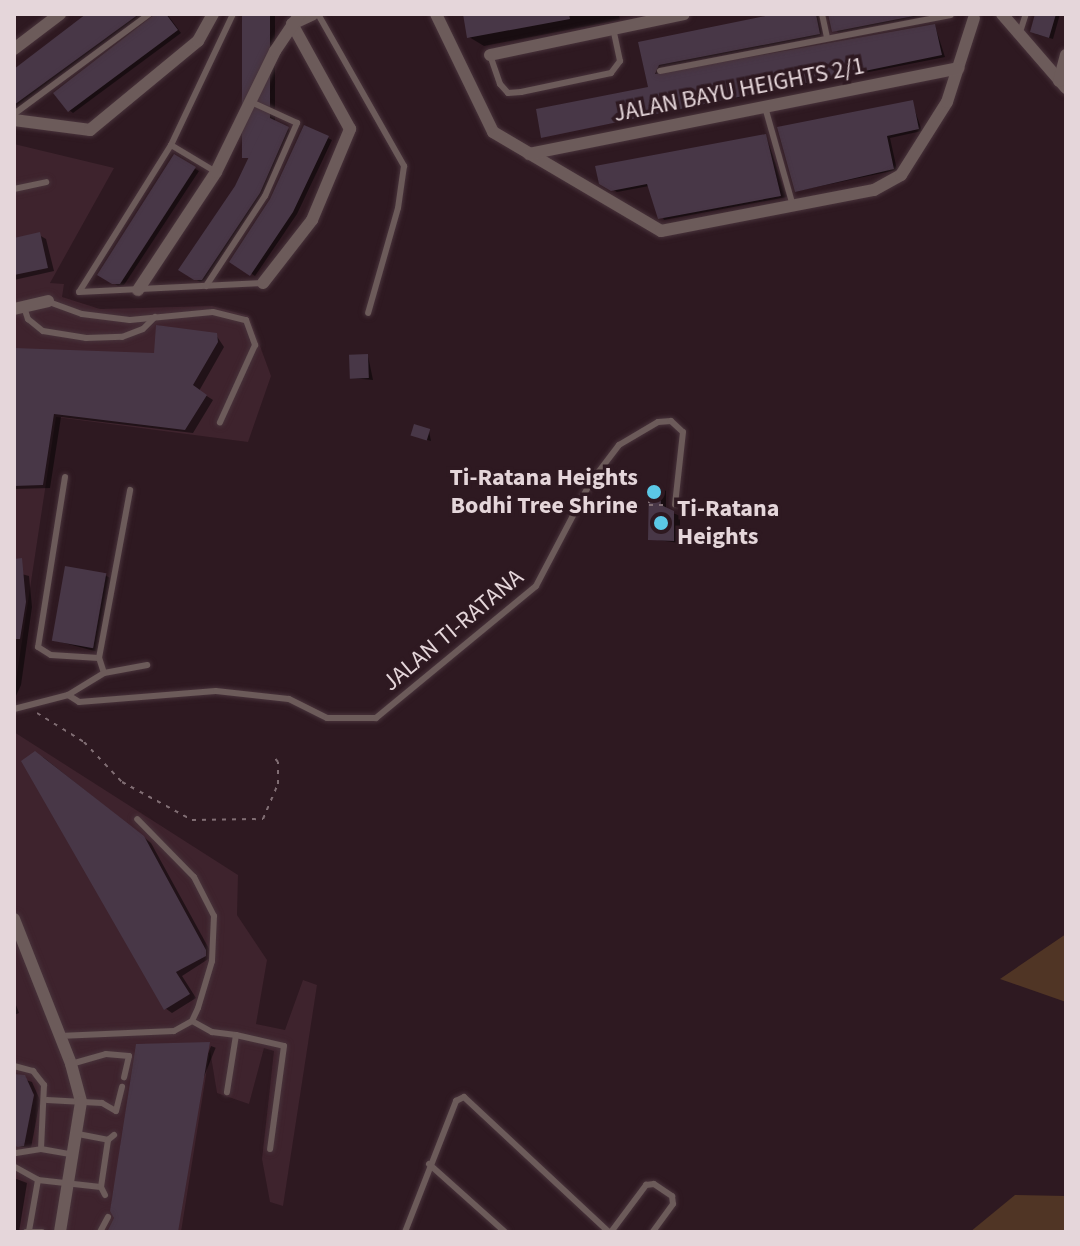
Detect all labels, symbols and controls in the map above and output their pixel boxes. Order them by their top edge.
street label: JALAN BAYU HEIGHTS 2/1 [611,52,867,128]
place label: Ti-Ratana Heights Bodhi Tree Shrine [449,464,638,520]
marker: Ti-Ratana Heights Bodhi Tree Shrine [645,483,663,501]
place label: Ti-Ratana Heights [677,495,779,551]
marker: Ti-Ratana Heights [652,514,670,532]
street label: JALAN TI-RATANA [377,563,529,697]

